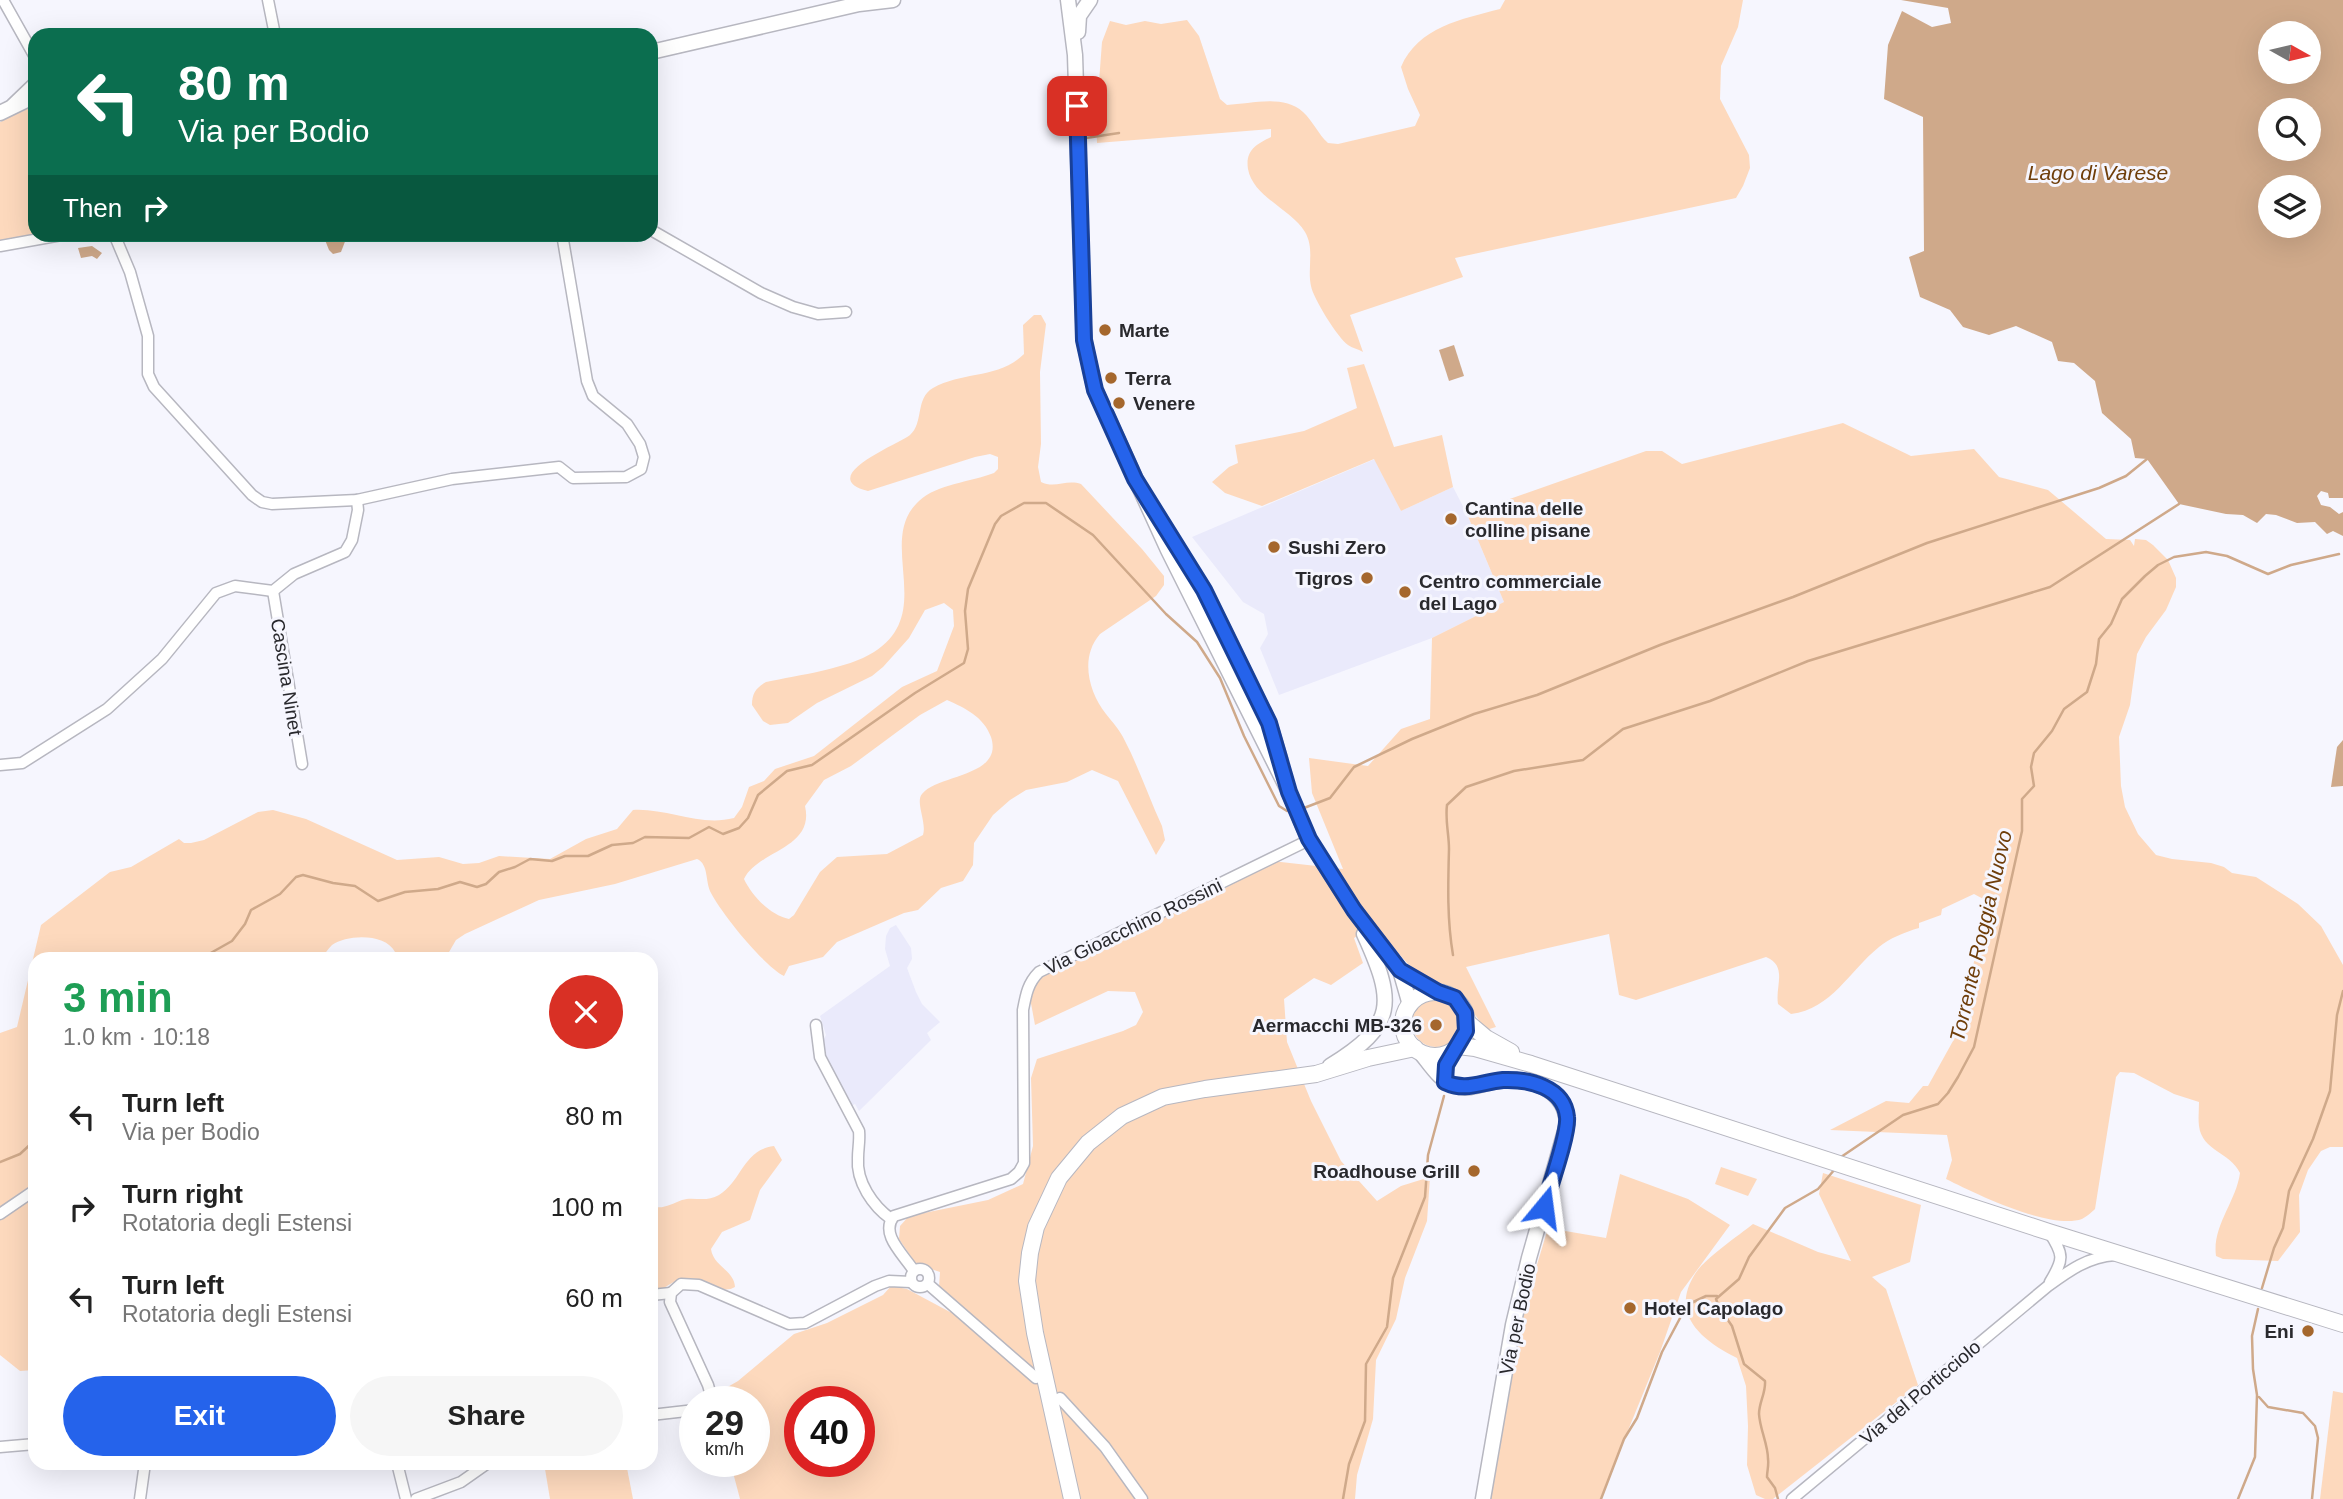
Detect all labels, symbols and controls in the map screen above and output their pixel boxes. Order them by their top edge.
north arrow [2258,21,2320,84]
map controls [2258,21,2321,238]
icon: left [63,56,154,147]
text: 80 m [178,56,290,110]
pin [1047,76,1107,136]
icon: arrive [1058,87,1096,125]
button: search [2258,98,2321,161]
text: Via per Bodio [178,113,370,149]
water label: Lago di Varese [2028,161,2168,184]
button: layers [2258,175,2321,238]
icon: right [136,189,174,227]
text: Then [63,193,122,223]
place label: Marte [1119,320,1170,341]
marker: Marte [1097,322,1113,338]
place label: Terra [1125,368,1172,389]
marker: Terra [1103,370,1119,386]
place label: Venere [1133,393,1195,414]
marker: Venere [1111,395,1127,411]
place label: Cantina delle colline pisane [1465,498,1591,541]
marker: Cantina delle colline pisane [1443,511,1459,527]
place label: Sushi Zero [1288,537,1386,558]
marker: Sushi Zero [1266,539,1282,555]
place label: Tigros [1295,568,1353,589]
marker: Tigros [1359,570,1375,586]
place label: Centro commerciale del Lago [1419,571,1602,614]
marker: Centro commerciale del Lago [1397,584,1413,600]
street label: Cascina Ninet [267,617,306,738]
water label: Torrente Roggia Nuovo [1945,828,2016,1044]
street label: Via Gioacchino Rossini [1041,874,1225,979]
text: 3 min [63,974,173,1021]
button: close [549,975,623,1049]
place label: Aermacchi MB-326 [1252,1015,1422,1036]
marker: Aermacchi MB-326 [1428,1017,1444,1033]
text: 1.0 km · 10:18 [63,1024,210,1050]
text: Turn left [122,1088,224,1118]
icon: left [63,1098,101,1136]
text: 80 m [565,1101,623,1131]
text: Via per Bodio [122,1119,260,1145]
place label: Roadhouse Grill [1313,1161,1460,1182]
marker: Roadhouse Grill [1466,1163,1482,1179]
position arrow [1507,1170,1581,1244]
text: Turn right [122,1179,243,1209]
icon: right [63,1189,101,1227]
text: 100 m [551,1192,623,1222]
text: Rotatoria degli Estensi [122,1210,352,1236]
street label: Via per Bodio [1495,1261,1540,1377]
text: Turn left [122,1270,224,1300]
icon: left [63,1280,101,1318]
text: 60 m [565,1283,623,1313]
place label: Hotel Capolago [1644,1298,1783,1319]
marker: Hotel Capolago [1622,1300,1638,1316]
text: Rotatoria degli Estensi [122,1301,352,1327]
place label: Eni [2264,1321,2294,1342]
marker: Eni [2300,1323,2316,1339]
street label: Via del Porticciolo [1856,1336,1985,1449]
button: Exit [63,1376,336,1456]
button: Share [350,1376,623,1456]
speed limit sign: 40 [784,1386,875,1477]
text: 29 [705,1403,744,1442]
text: km/h [705,1439,744,1459]

